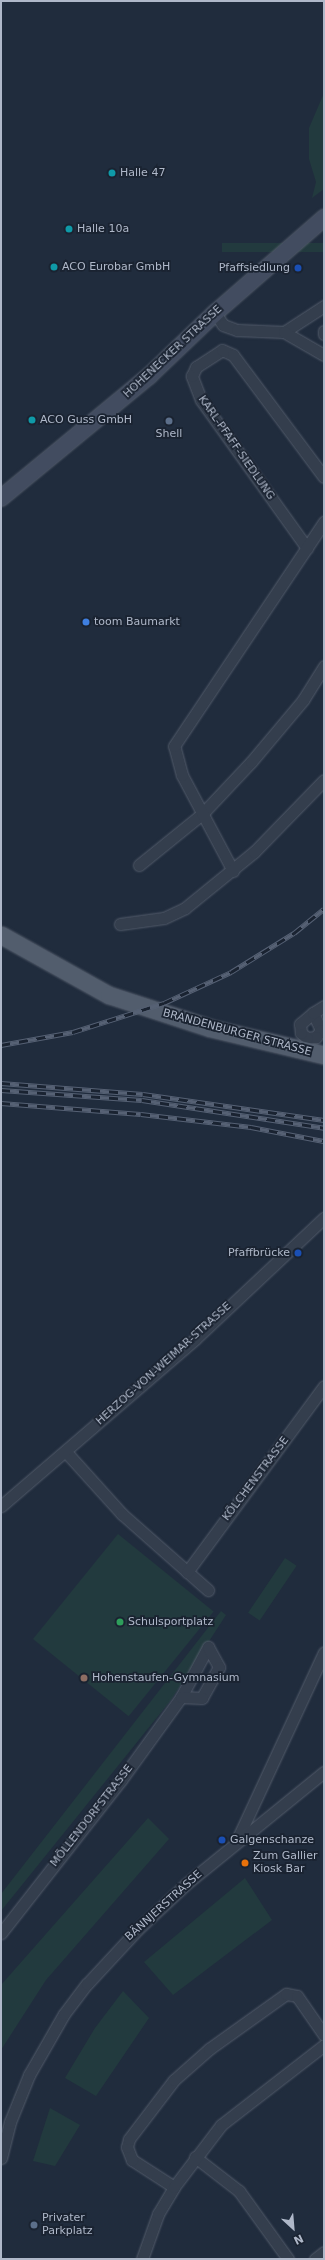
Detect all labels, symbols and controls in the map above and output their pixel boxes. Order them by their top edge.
place label: Halle 47 [120,166,165,180]
marker: Halle 47 [107,168,117,178]
place label: Halle 10a [77,222,129,236]
marker: Halle 10a [64,224,74,234]
place label: ACO Eurobar GmbH [62,260,170,274]
place label: Pfaffsiedlung [219,261,290,275]
marker: ACO Eurobar GmbH [49,262,59,272]
marker: Pfaffsiedlung [293,263,303,273]
street label: HOHENECKER STRASSE [121,303,225,401]
street label: KARL-PFAFF-SIEDLUNG [195,393,277,503]
place label: ACO Guss GmbH [40,413,132,427]
marker: ACO Guss GmbH [27,415,37,425]
marker: Shell [164,416,174,426]
place label: Shell [156,427,182,441]
place label: toom Baumarkt [94,615,180,629]
marker: toom Baumarkt [81,617,91,627]
street label: BRANDENBURGER STRASSE [161,1007,313,1059]
place label: Pfaffbrücke [228,1246,290,1260]
marker: Pfaffbrücke [293,1248,303,1258]
street label: HERZOG-VON-WEIMAR-STRASSE [94,1300,234,1428]
street label: KÖLCHENSTRASSE [220,1434,292,1524]
place label: Schulsportplatz [128,1615,213,1629]
marker: Schulsportplatz [115,1617,125,1627]
place label: Hohenstaufen-Gymnasium [92,1671,239,1685]
marker: Hohenstaufen-Gymnasium [79,1673,89,1683]
street label: MÖLLENDORFSTRASSE [48,1762,136,1870]
place label: Galgenschanze [230,1833,314,1847]
marker: Galgenschanze [217,1835,227,1845]
place label: Zum Gallier Kiosk Bar [253,1850,317,1876]
marker: Zum Gallier Kiosk Bar [240,1858,250,1868]
street label: BÄNNJERSTRASSE [123,1868,205,1944]
north arrow [273,2208,313,2248]
place label: Privater Parkplatz [42,2212,93,2238]
marker: Privater Parkplatz [29,2220,39,2230]
text: N [291,2231,305,2247]

